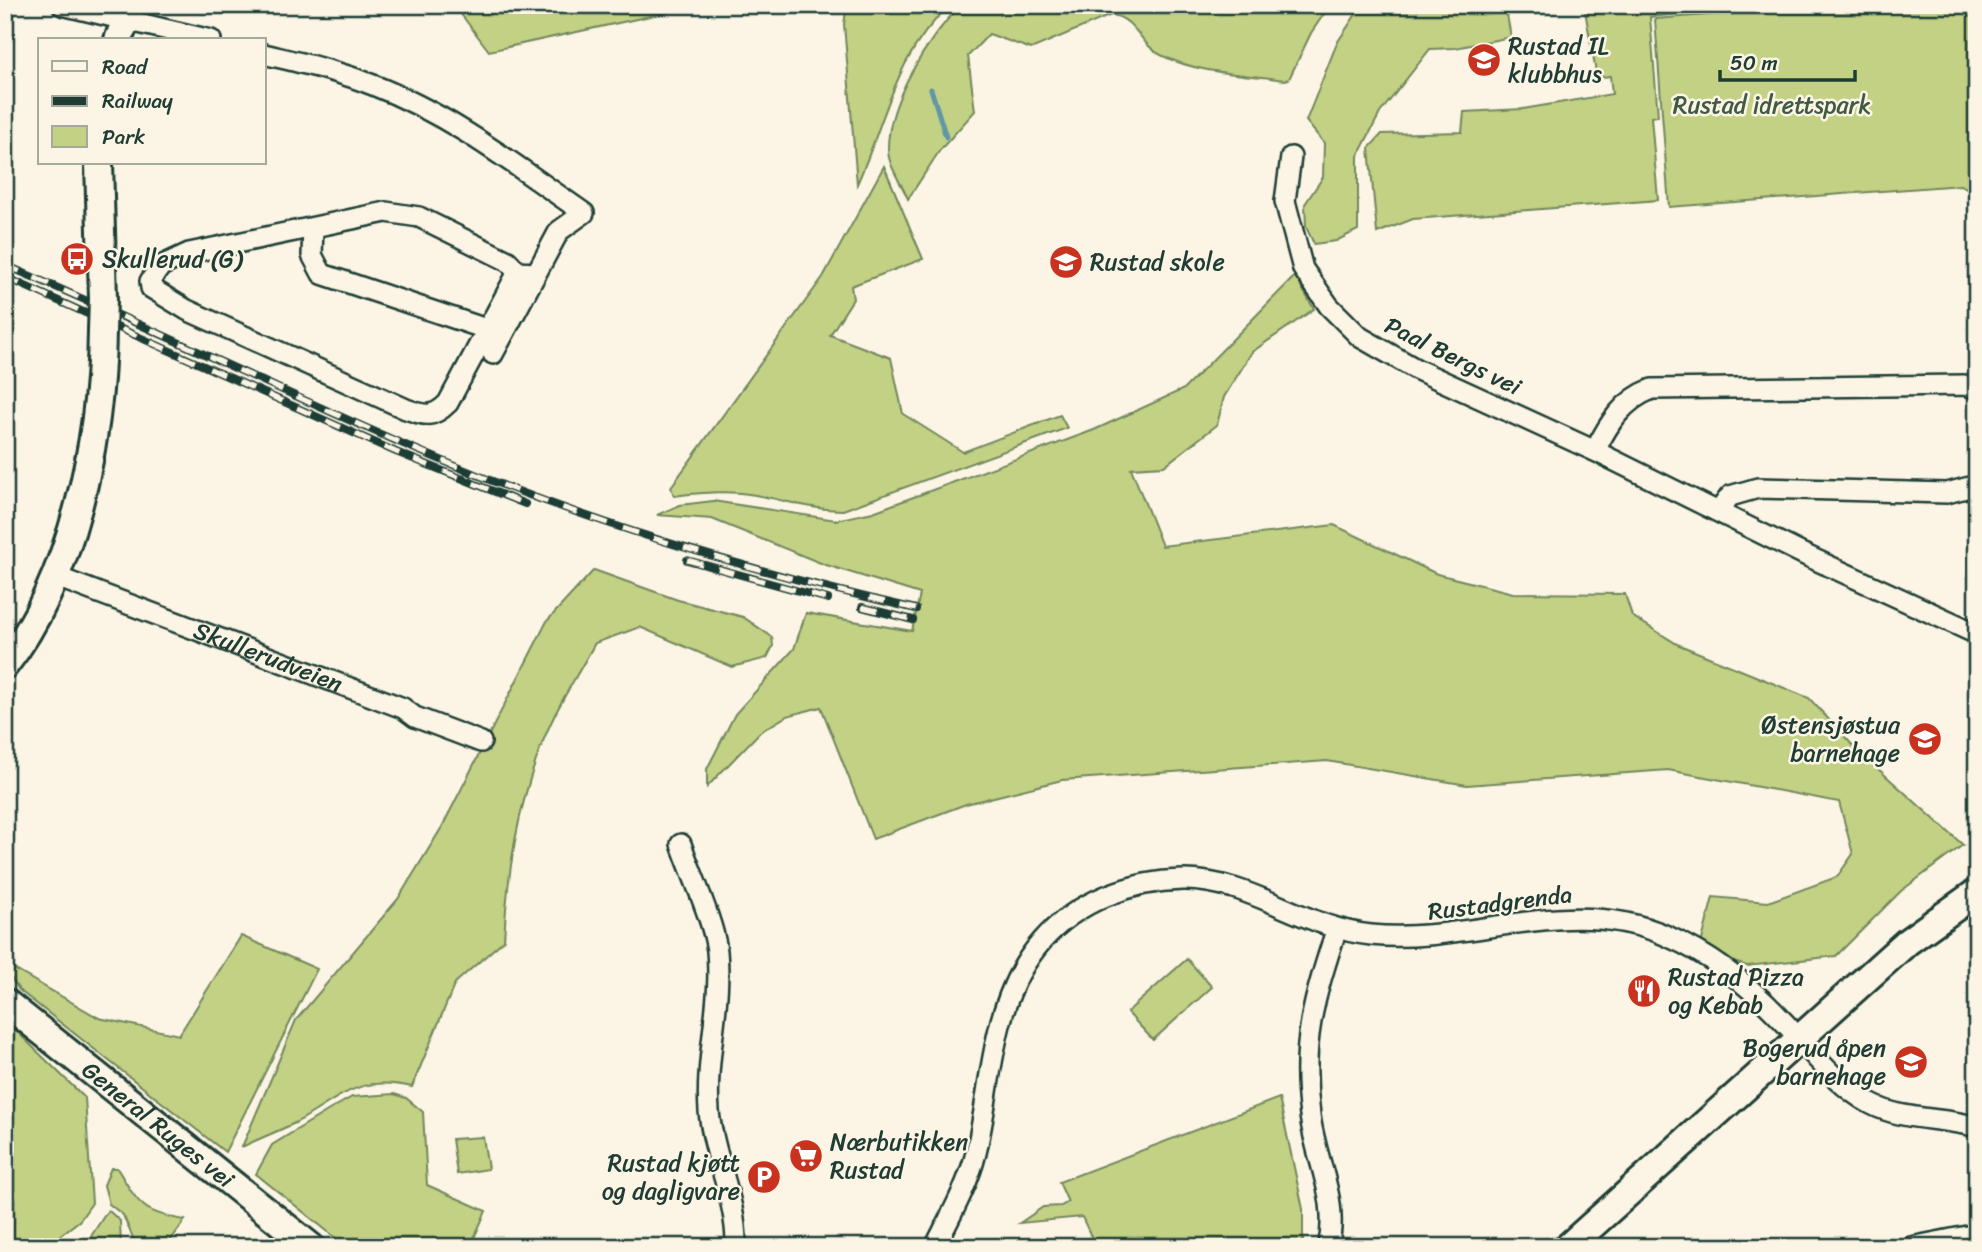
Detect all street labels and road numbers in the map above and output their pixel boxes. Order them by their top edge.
street label: Paal Bergs vei [1377,305,1530,408]
street label: Skullerudveien [187,610,349,704]
street label: Rustadgrenda [1426,873,1574,933]
street label: General Ruges vei [72,1050,245,1200]

